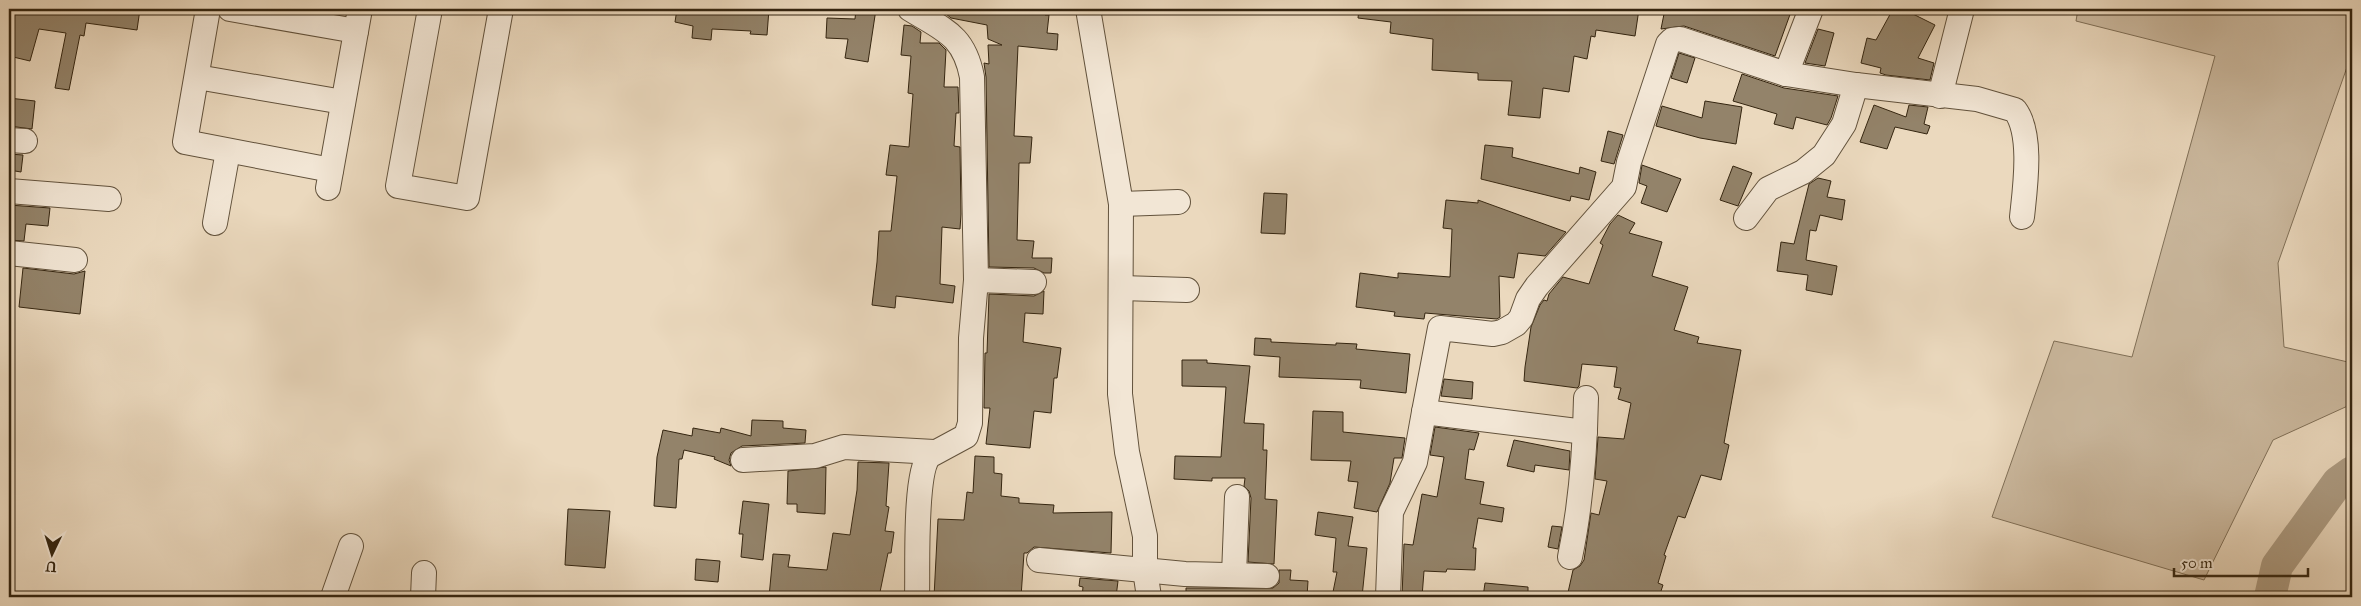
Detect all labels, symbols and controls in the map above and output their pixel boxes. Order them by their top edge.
north arrow [28,528,78,578]
scale bar [2174,546,2307,578]
text: 50 m [2181,554,2213,572]
text: U [44,558,57,575]

